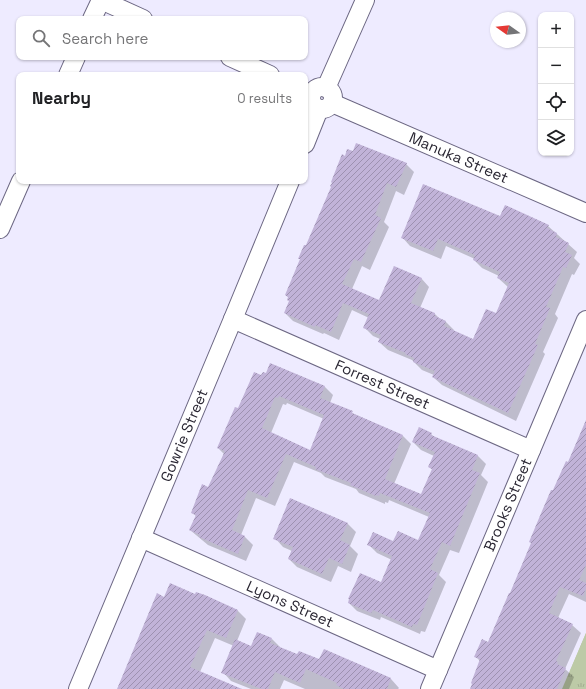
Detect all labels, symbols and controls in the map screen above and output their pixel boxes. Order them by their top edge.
north arrow [490,12,526,48]
map controls [538,12,574,156]
button: + [538,12,574,48]
search box [16,16,308,60]
icon: search [30,27,52,49]
text: Search here [62,29,148,48]
button: − [538,48,574,84]
button: locate [538,84,574,120]
text: Nearby [32,87,91,109]
text: 0 results [237,90,292,107]
button: layers [538,120,574,156]
street label: Manuka Street [406,128,511,187]
street label: Forrest Street [332,355,433,413]
street label: Gowrie Street [156,386,212,485]
street label: Brooks Street [479,455,536,554]
street label: Lyons Street [244,576,337,631]

